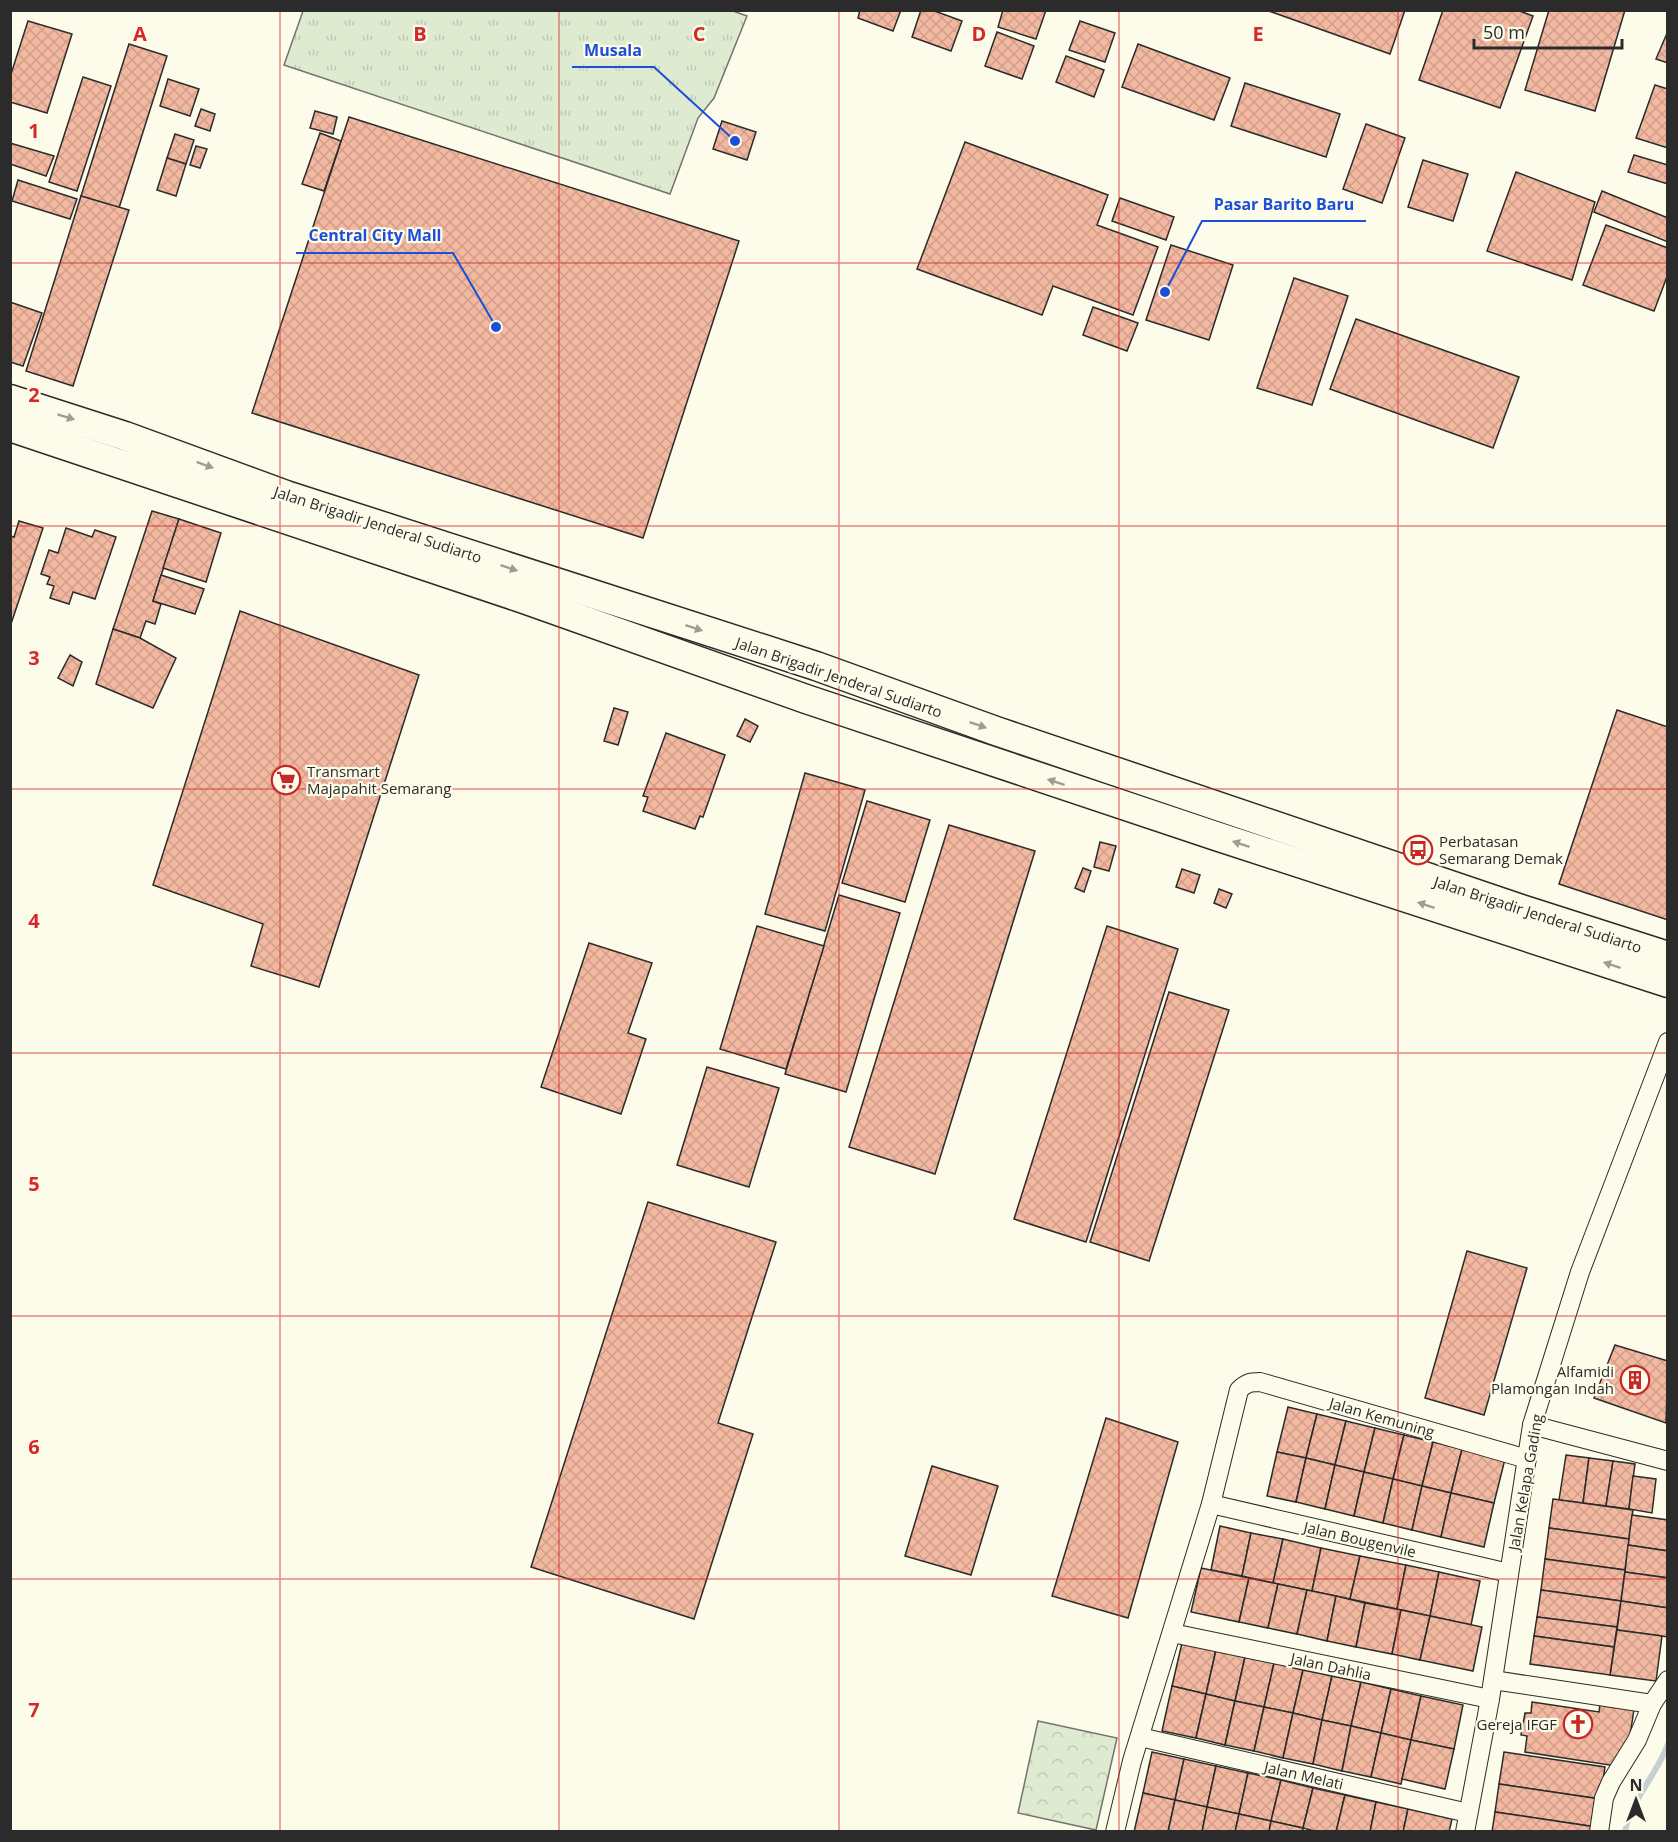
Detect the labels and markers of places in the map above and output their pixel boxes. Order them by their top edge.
callout: Musala [572,33,654,67]
callout: Pasar Barito Baru [1202,187,1366,221]
callout: Central City Mall [296,219,453,253]
place label: Transmart Majapahit Semarang [307,761,451,798]
supermarket icon: Transmart Majapahit Semarang [270,764,302,796]
place label: Perbatasan Semarang Demak [1439,831,1563,868]
bus stop icon: Perbatasan Semarang Demak [1402,834,1434,866]
place label: Alfamidi Plamongan Indah [1491,1361,1614,1398]
building icon: Alfamidi Plamongan Indah [1619,1364,1651,1396]
church icon: Gereja IFGF [1562,1708,1594,1740]
place label: Gereja IFGF [1477,1714,1557,1734]

